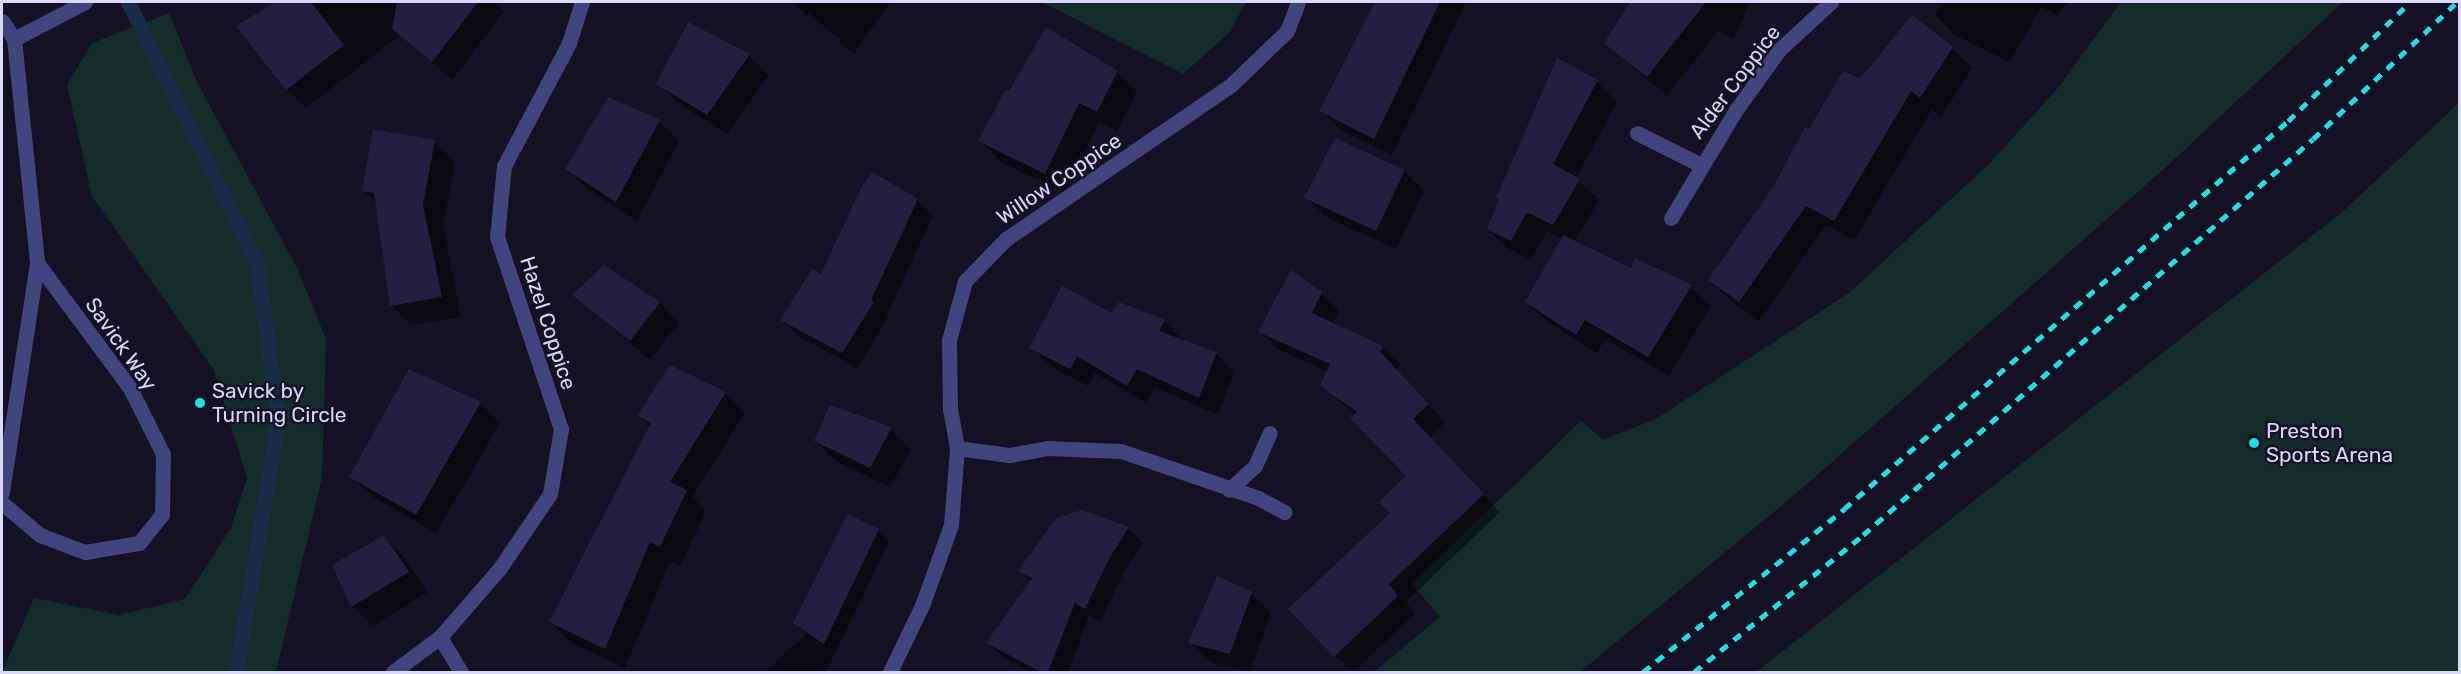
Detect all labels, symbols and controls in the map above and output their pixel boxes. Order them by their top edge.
street label: Alder Coppice [1684,20,1786,144]
street label: Willow Coppice [992,128,1126,230]
street label: Hazel Coppice [515,253,581,393]
street label: Savick Way [80,293,162,395]
place label: Savick by Turning Circle [212,378,347,428]
marker: Savick by Turning Circle [193,396,207,410]
place label: Preston Sports Arena [2266,418,2394,468]
marker: Preston Sports Arena [2247,436,2261,450]

